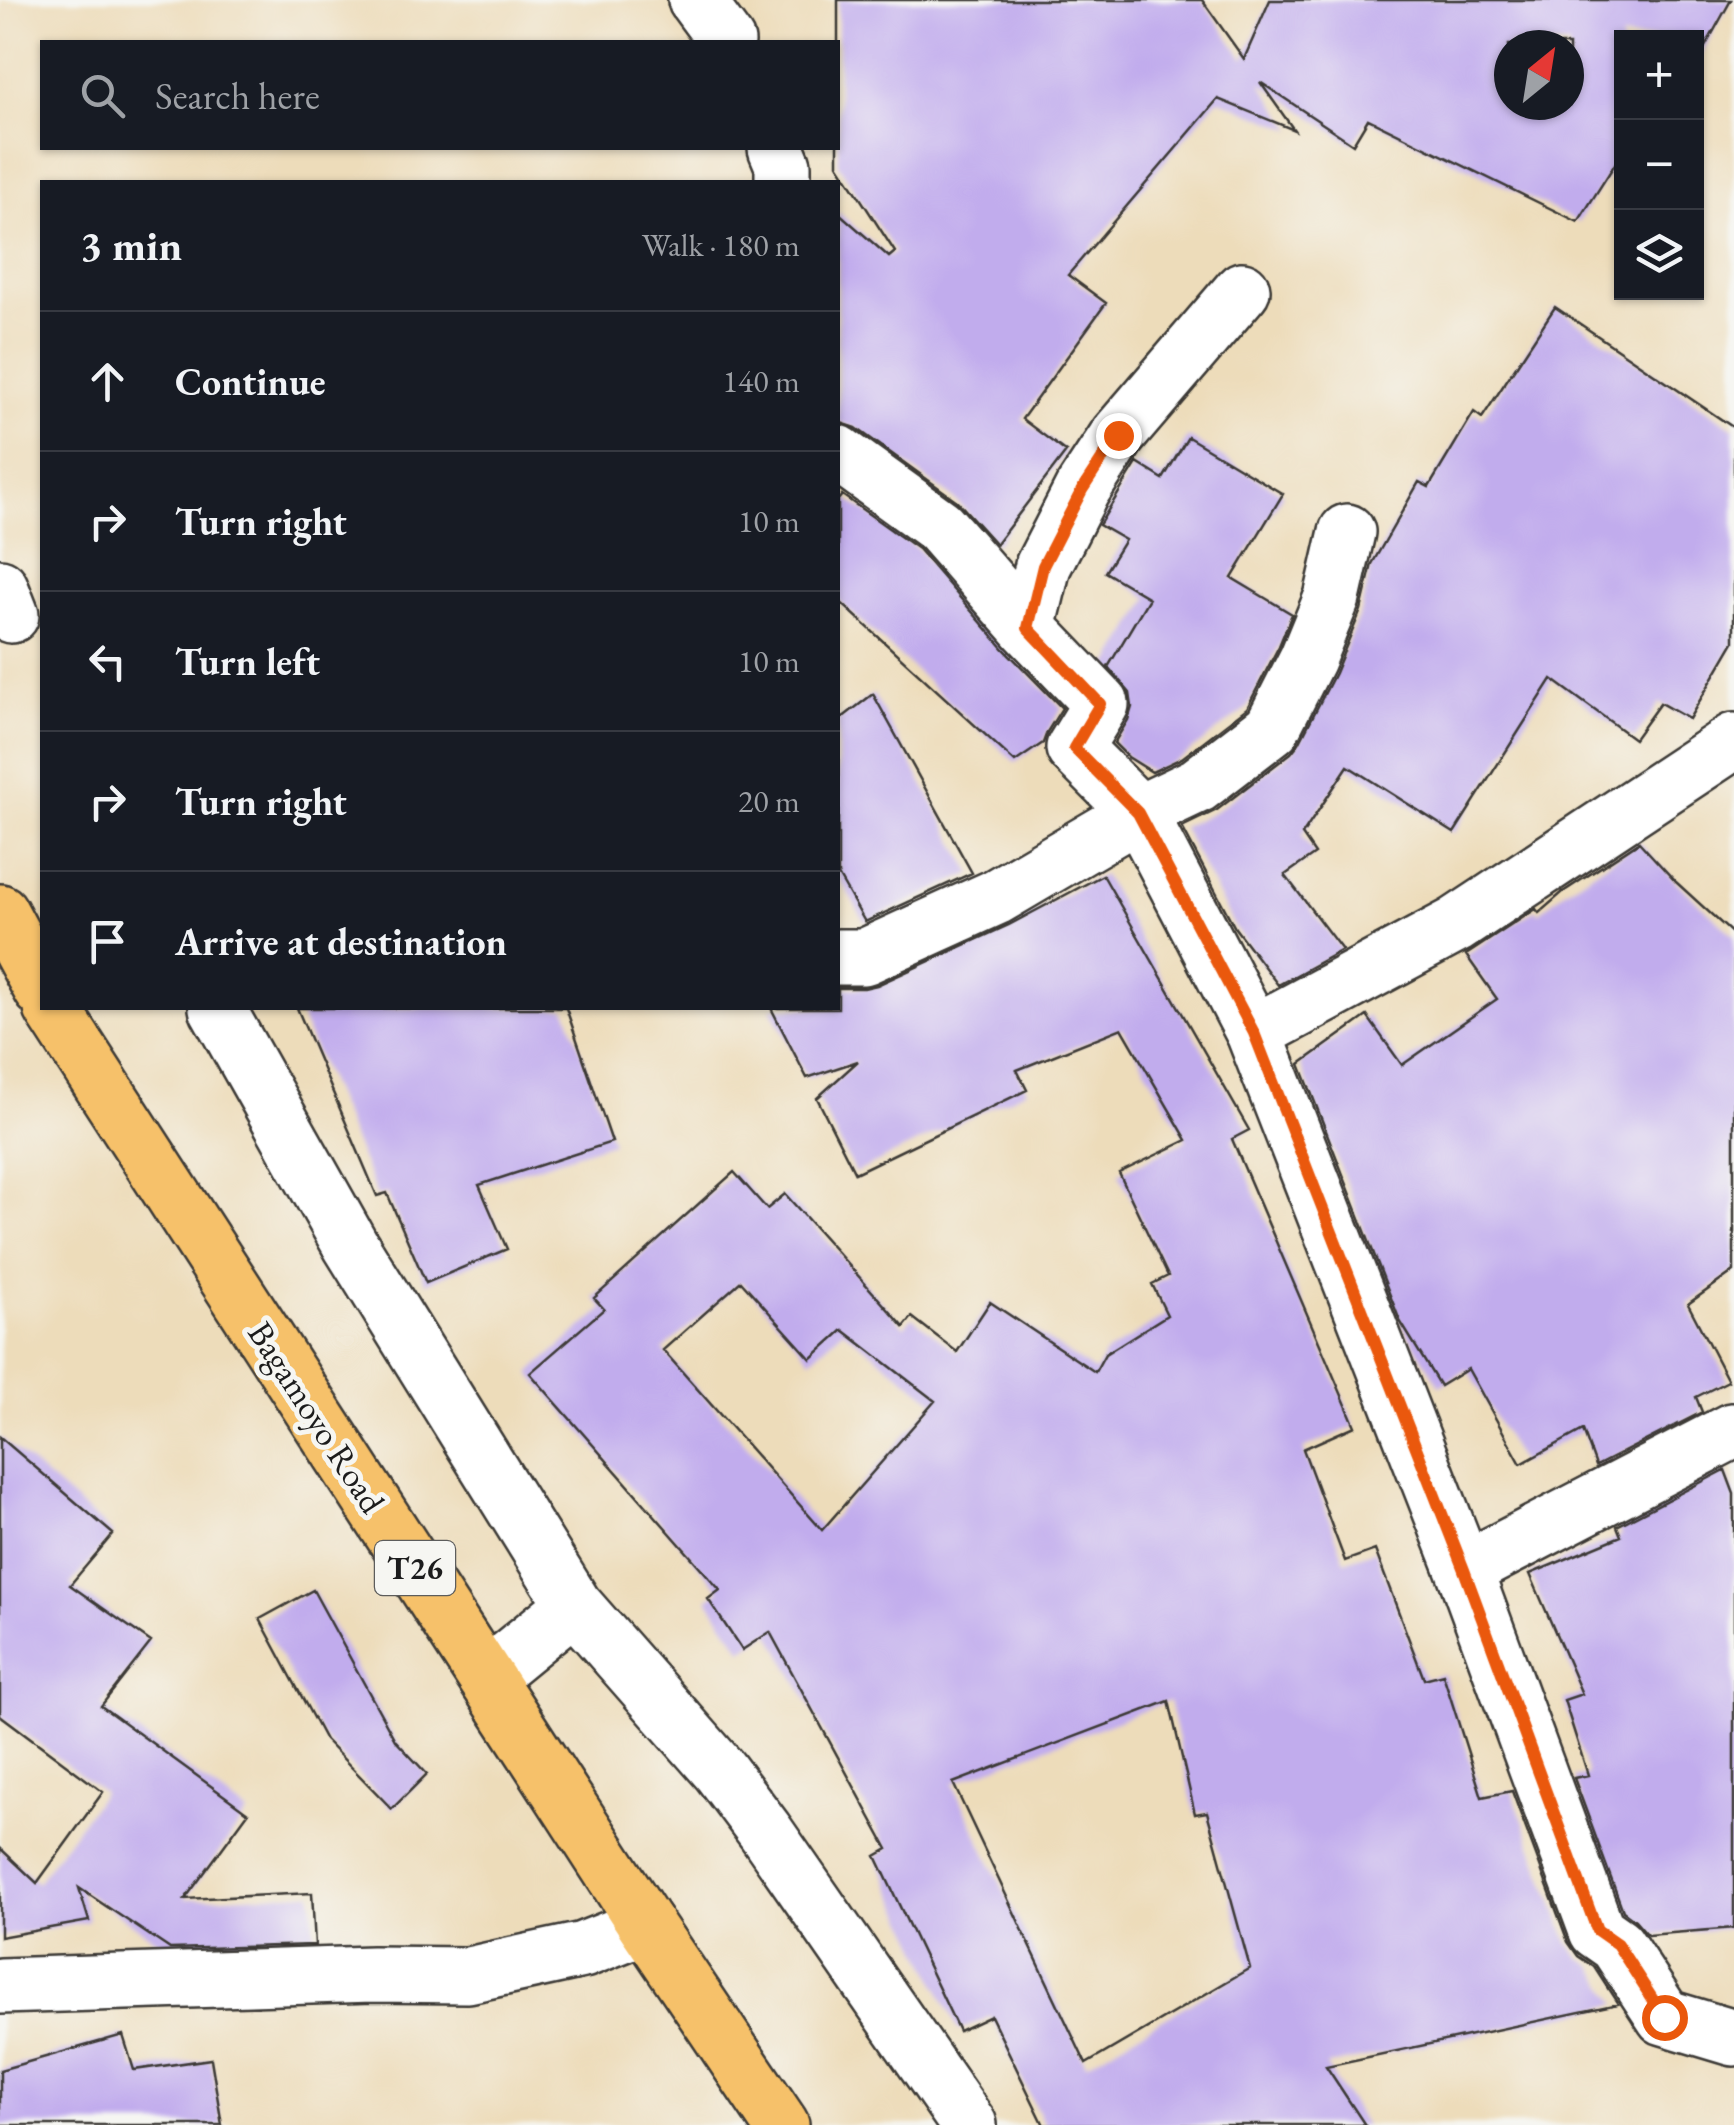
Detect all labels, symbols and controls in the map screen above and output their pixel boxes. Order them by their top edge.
north arrow [1494,30,1584,120]
map controls [1614,30,1704,300]
button: + [1614,30,1704,120]
search box [40,40,840,150]
icon: search [75,68,130,123]
text: Search here [155,71,320,120]
button: − [1614,120,1704,210]
button: layers [1614,210,1704,300]
text: 3 min [80,218,182,273]
text: Walk · 180 m [642,224,800,266]
icon: ahead [80,354,135,409]
text: Continue [175,357,326,406]
text: 140 m [723,360,800,402]
route end [1096,413,1142,459]
icon: right [80,494,135,549]
text: Turn right [175,497,347,546]
text: 10 m [738,500,800,542]
icon: left [80,634,135,689]
text: Turn left [175,637,320,686]
text: 10 m [738,640,800,682]
icon: right [80,774,135,829]
text: Turn right [175,777,347,826]
text: 20 m [738,780,800,822]
icon: arrive [80,914,135,969]
text: Arrive at destination [175,917,507,966]
street label: Bagamoyo Road [238,1313,396,1522]
road number: T26 [375,1541,455,1595]
route start [1642,1995,1688,2041]

